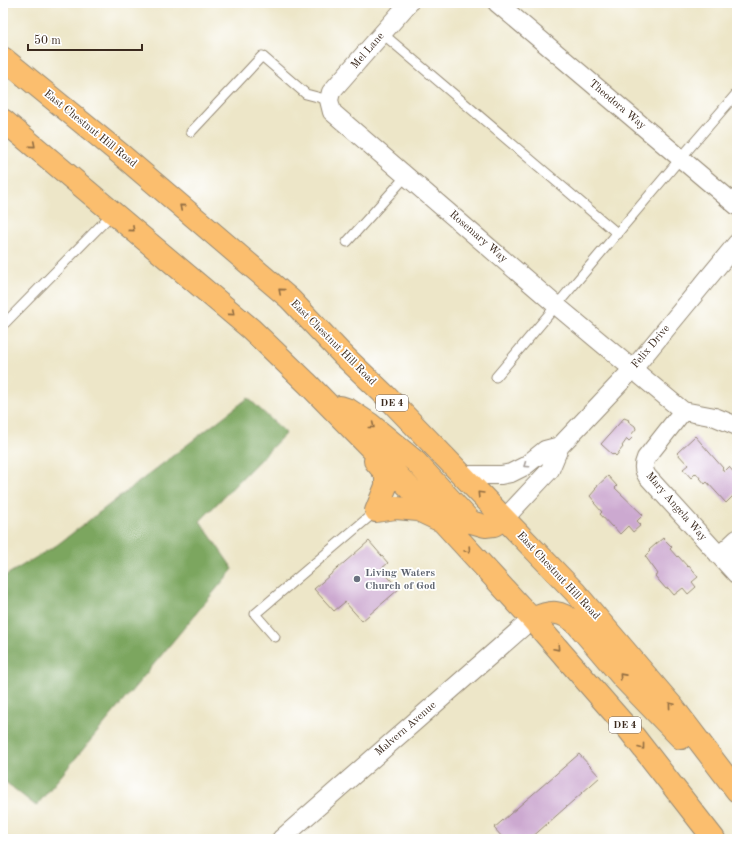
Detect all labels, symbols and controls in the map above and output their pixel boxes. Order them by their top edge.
scale bar [28,26,142,52]
street label: Mel Lane [349,31,387,71]
text: 50 m [34,34,61,47]
street label: Theodora Way [586,78,648,132]
street label: East Chestnut Hill Road [42,88,139,170]
one-way arrow [28,141,35,148]
one-way arrow [180,205,187,212]
street label: Rosemary Way [447,209,509,265]
one-way arrow [128,225,135,232]
one-way arrow [279,289,286,296]
street label: East Chestnut Hill Road [288,298,378,388]
one-way arrow [227,308,234,315]
street label: Felix Drive [630,323,672,371]
road number: DE 4 [376,395,408,411]
one-way arrow [368,422,375,429]
one-way arrow [523,460,530,467]
street label: Mary Angela Way [643,471,709,544]
one-way arrow [477,491,485,499]
street label: East Chestnut Hill Road [515,530,602,622]
one-way arrow [464,545,471,553]
place label: Living Waters Church of God [365,568,436,592]
marker: Living Waters Church of God [352,574,362,584]
one-way arrow [553,643,560,651]
one-way arrow [619,673,626,681]
street label: Malvern Avenue [374,700,438,758]
one-way arrow [668,702,675,709]
road number: DE 4 [609,717,641,733]
one-way arrow [637,742,644,749]

